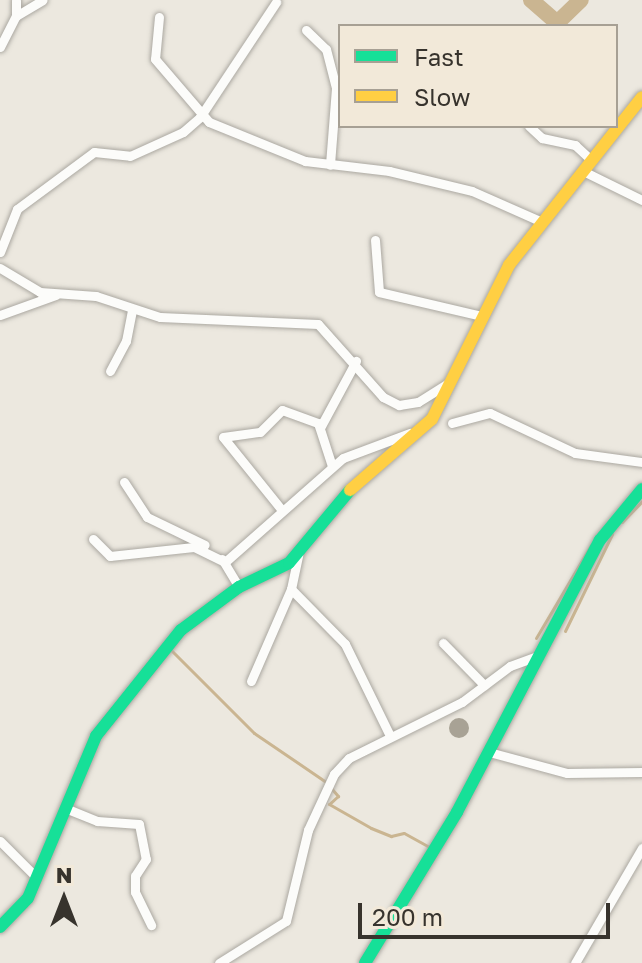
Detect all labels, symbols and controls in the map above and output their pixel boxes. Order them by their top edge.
legend [338,24,618,128]
text: Fast [414,42,464,71]
text: Slow [414,82,470,111]
north arrow [24,859,104,939]
text: N [56,861,72,888]
scale bar [362,887,614,937]
text: 200 m [372,902,443,931]

